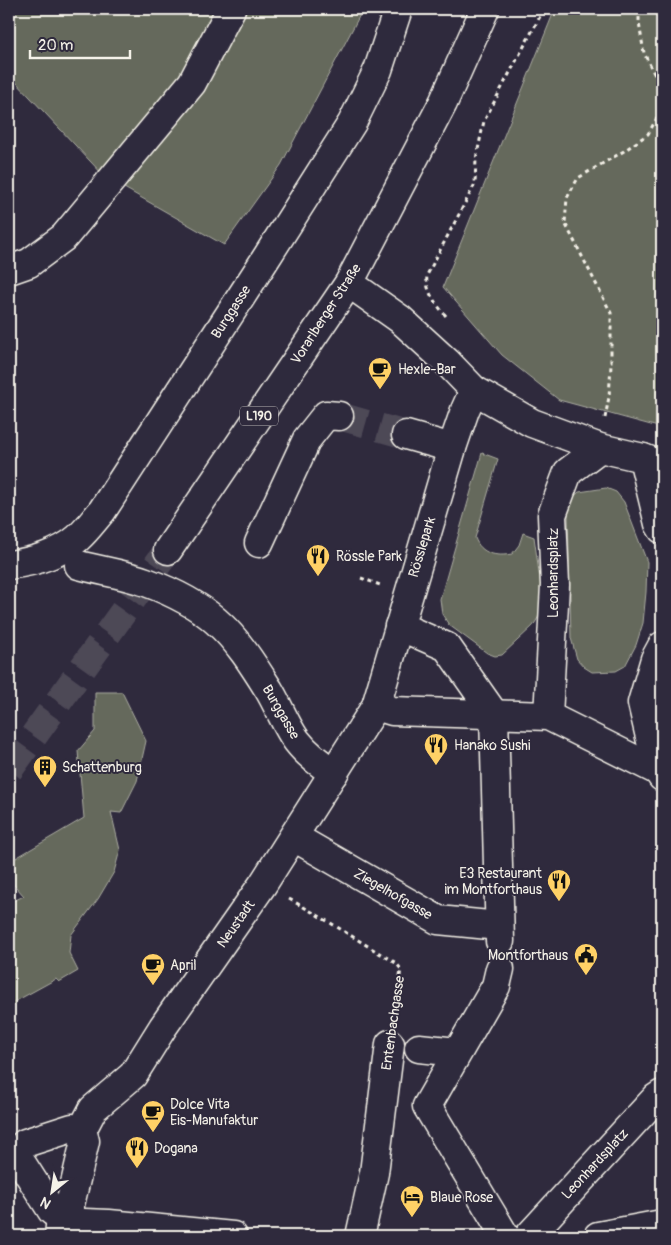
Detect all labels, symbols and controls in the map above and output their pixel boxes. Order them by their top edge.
scale bar [30,28,130,60]
text: 20 m [38,36,73,55]
street label: Vorarlberger Straße [287,261,365,367]
street label: Burggasse [208,282,255,342]
cafe icon: Hexle-Bar [367,356,393,390]
place label: Hexle-Bar [398,361,456,378]
road number: L190 [240,406,278,426]
street label: Rösslepark [405,514,439,579]
street label: Leonhardsplatz [545,528,562,618]
restaurant icon: Rössle Park [305,543,331,577]
place label: Rössle Park [336,548,402,565]
street label: Burggasse [259,682,303,742]
restaurant icon: Hanako Sushi [423,732,449,766]
place label: Hanako Sushi [454,737,531,754]
building icon: Schattenburg [32,754,58,788]
place label: Schattenburg [62,759,142,776]
street label: Ziegelhofgasse [351,865,435,923]
place label: E3 Restaurant im Montforthaus [444,865,543,898]
restaurant icon: E3 Restaurant im Montforthaus [546,868,572,902]
street label: Neustadt [213,897,259,951]
public building icon: Montforthaus [573,942,599,976]
place label: Montforthaus [488,947,569,964]
cafe icon: April [140,952,166,986]
place label: April [170,957,197,974]
street label: Entenbachgasse [378,975,408,1071]
place label: Dolce Vita Eis-Manufaktur [170,1096,258,1129]
cafe icon: Dolce Vita Eis-Manufaktur [140,1099,166,1133]
street label: Leonhardsplatz [558,1125,632,1203]
restaurant icon: Dogana [124,1135,150,1169]
place label: Dogana [154,1140,198,1157]
north arrow [28,1168,78,1218]
hotel icon: Blaue Rose [399,1184,425,1218]
place label: Blaue Rose [430,1189,493,1206]
text: N [37,1193,54,1213]

